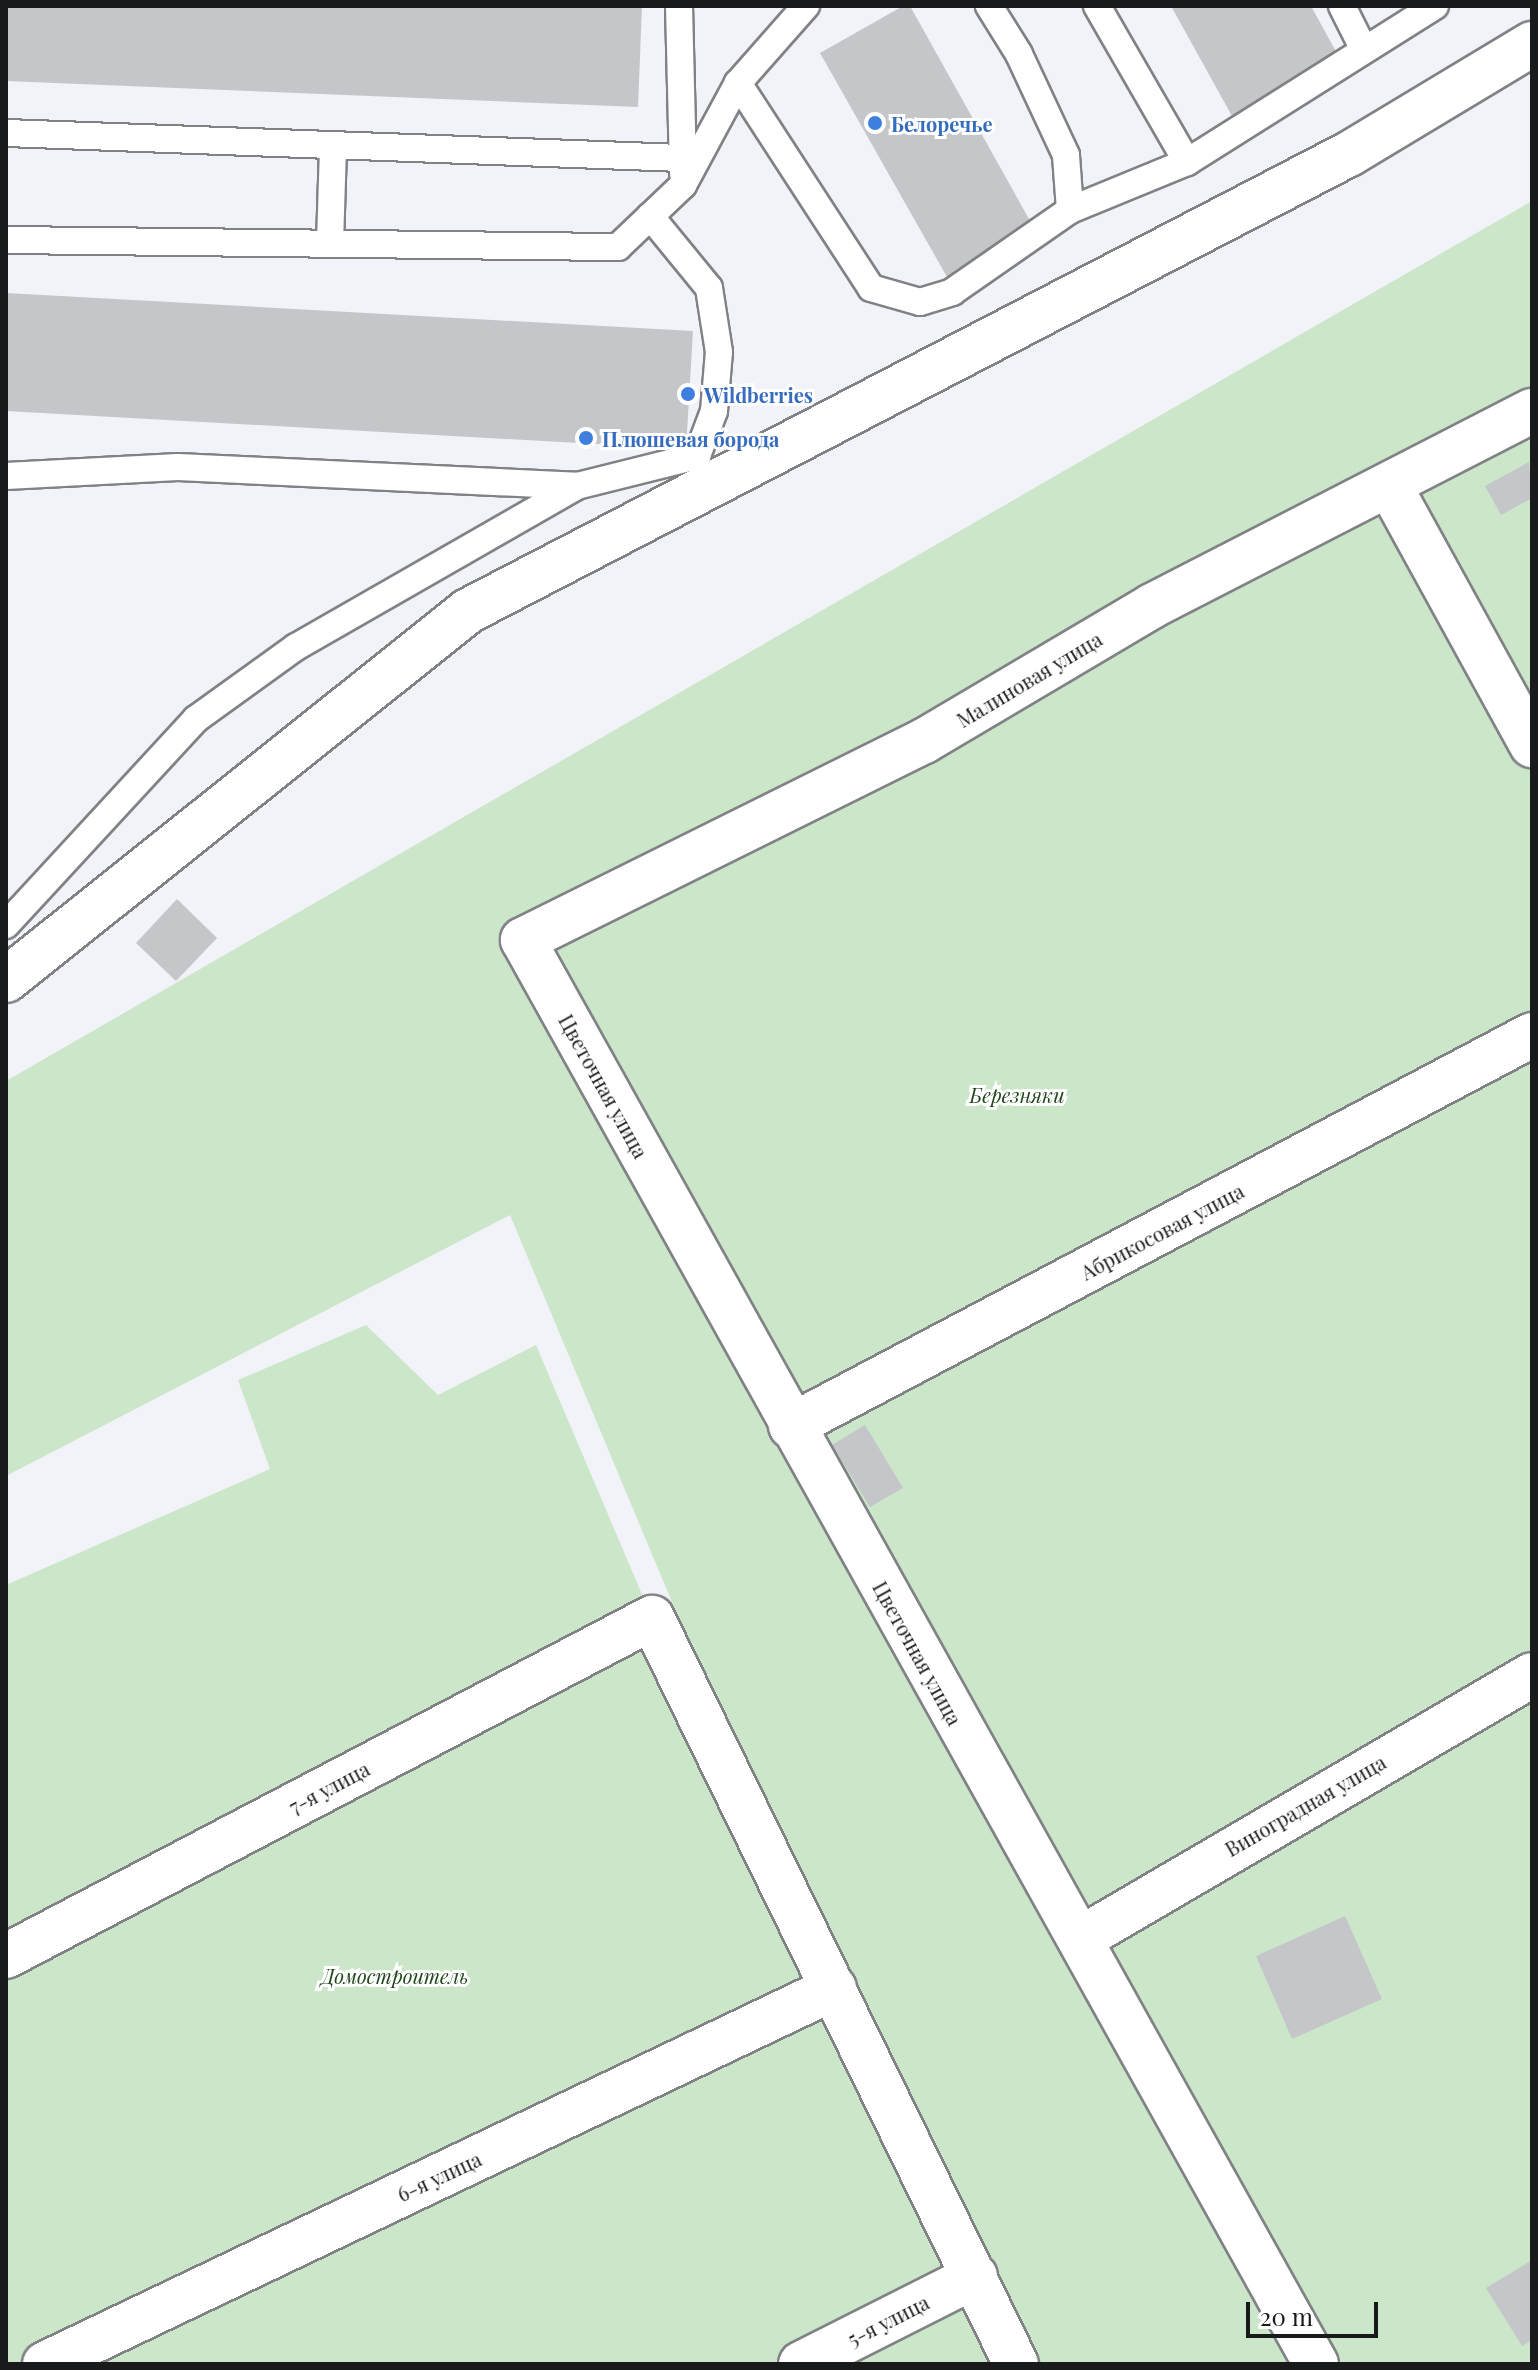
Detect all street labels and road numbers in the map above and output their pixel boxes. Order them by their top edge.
street label: Малиновая улица [952,626,1106,732]
street label: Цветочная улица [555,1010,653,1162]
street label: Абрикосовая улица [1076,1178,1248,1284]
street label: Цветочная улица [869,1577,967,1729]
street label: Виноградная улица [1220,1749,1390,1861]
street label: 7-я улица [285,1756,373,1818]
street label: 6-я улица [393,2146,485,2206]
street label: 5-я улица [843,2289,933,2351]

